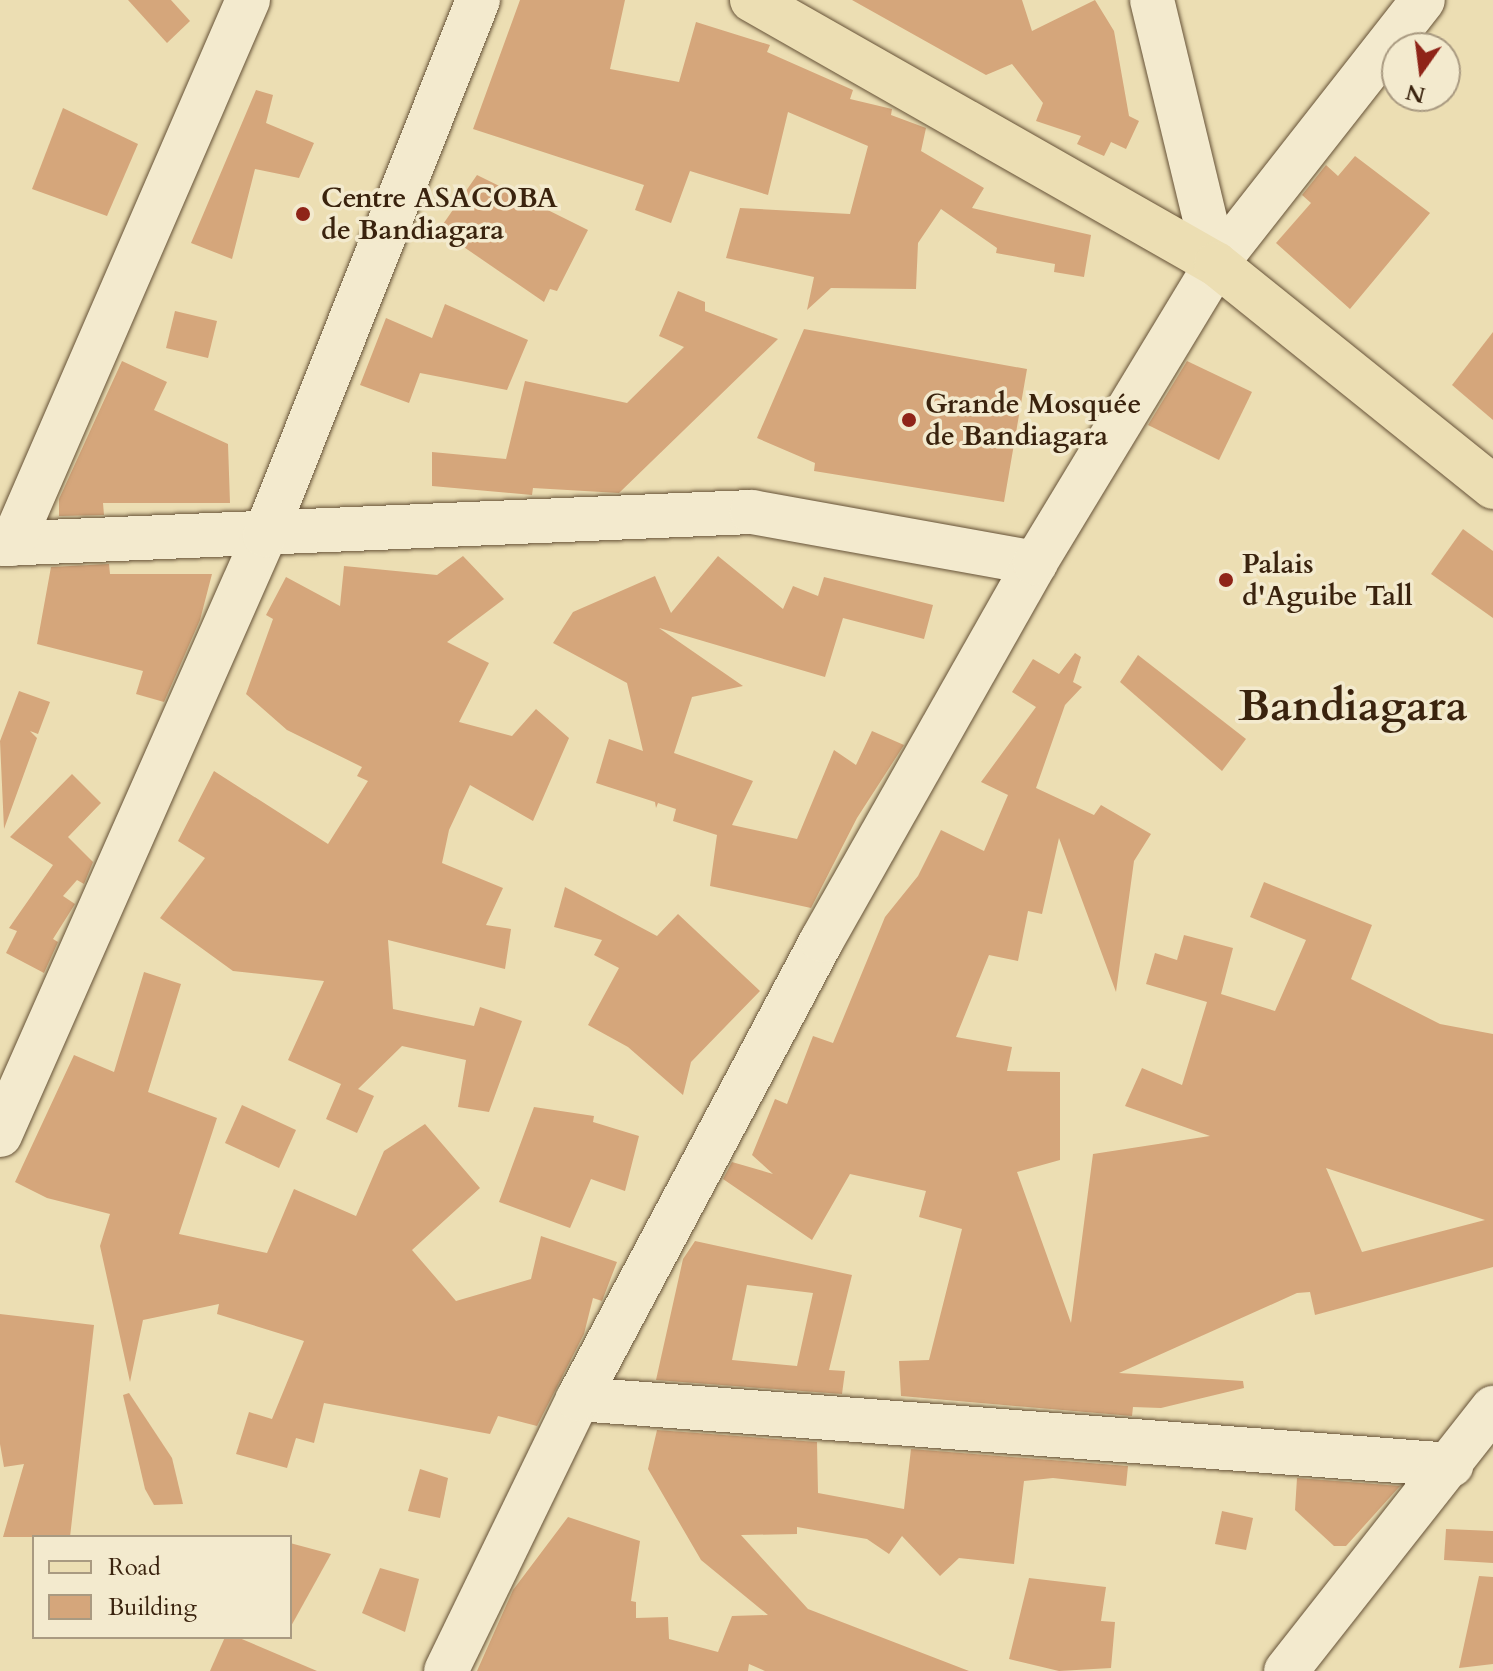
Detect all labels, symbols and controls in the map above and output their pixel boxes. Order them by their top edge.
north arrow [1381,32,1461,112]
text: N [1403,76,1429,110]
place label: Centre ASACOBA de Bandiagara [321,181,558,247]
marker: Centre ASACOBA de Bandiagara [292,203,314,225]
place label: Grande Mosquée de Bandiagara [925,387,1141,453]
marker: Grande Mosquée de Bandiagara [900,411,918,429]
place label: Palais d'Aguibe Tall [1242,547,1413,613]
marker: Palais d'Aguibe Tall [1217,571,1235,589]
district label: Bandiagara [1238,680,1468,732]
legend [32,1535,292,1639]
text: Road [108,1551,161,1584]
text: Building [108,1591,197,1624]

